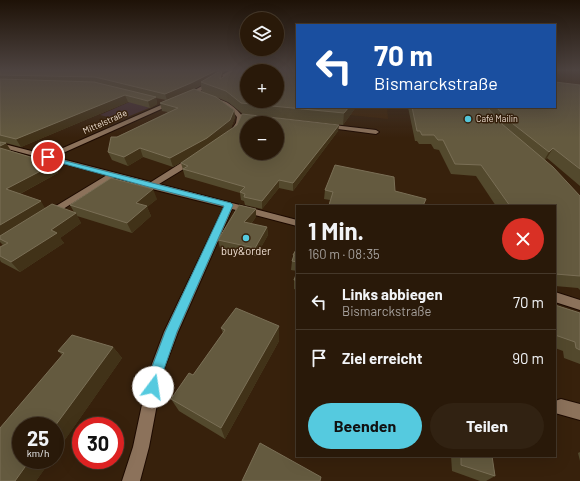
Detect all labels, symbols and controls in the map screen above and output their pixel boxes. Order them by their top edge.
map controls [240,12,284,160]
button: layers [240,12,284,56]
text: 70 m [374,38,433,72]
icon: left [308,40,360,92]
button: + [240,64,284,108]
text: Bismarckstraße [374,72,498,94]
street label: Mittelstraße [81,107,129,136]
place label: Café Mailin [476,113,518,124]
marker: Café Mailin [463,114,473,124]
button: − [240,116,284,160]
pin [31,140,65,174]
icon: arrive [37,146,59,168]
text: 1 Min. [308,216,364,245]
button: close [502,218,544,260]
marker: buy&order [241,233,251,243]
place label: buy&order [221,244,271,257]
text: 160 m · 08:35 [308,246,380,262]
text: Links abbiegen [342,285,443,303]
icon: left [308,291,330,313]
text: 70 m [513,293,544,311]
text: Bismarckstraße [342,303,432,319]
icon: arrive [308,347,330,369]
text: Ziel erreicht [342,349,423,367]
text: 90 m [512,349,544,367]
position arrow [132,366,174,408]
button: Beenden [308,403,422,449]
button: Teilen [430,403,544,449]
speed limit sign: 30 [72,417,124,469]
text: 25 [27,426,49,450]
text: km/h [27,447,49,459]

